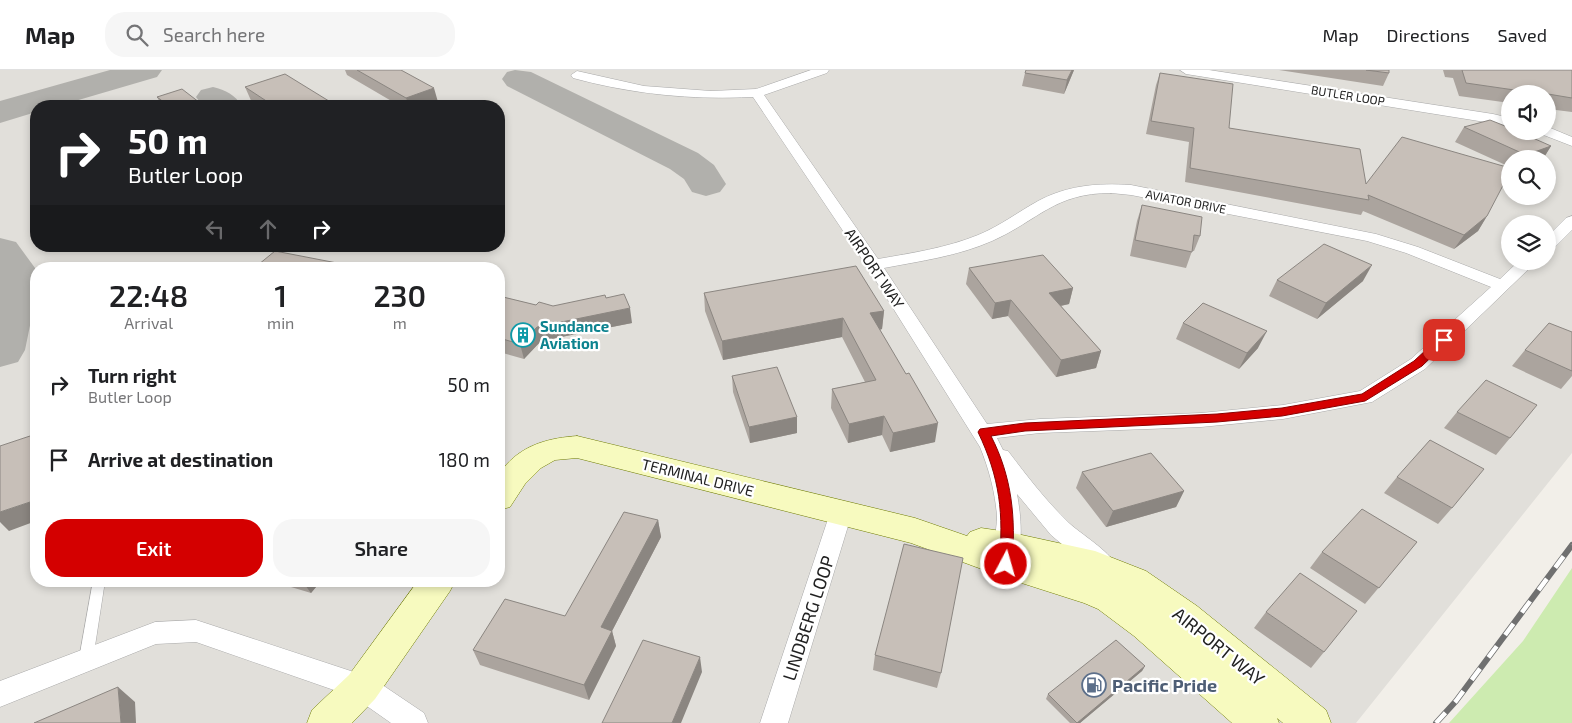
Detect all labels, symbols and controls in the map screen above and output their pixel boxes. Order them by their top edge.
search box [105,12,455,57]
text: Map [25,20,75,49]
icon: search [123,21,151,49]
text: Search here [163,23,265,46]
text: Map [1322,24,1359,46]
text: Directions [1387,24,1470,46]
text: Saved [1498,24,1547,46]
street label: BUTLER LOOP [1310,82,1386,108]
map controls [1501,85,1556,270]
button: sound [1501,85,1556,140]
text: 50 m [128,119,208,161]
icon: right [45,120,110,185]
button: search [1501,150,1556,205]
text: Butler Loop [128,161,243,187]
street label: AVIATOR DRIVE [1145,186,1228,216]
icon: left [201,215,229,243]
icon: ahead [254,215,282,243]
icon: right [307,215,335,243]
button: layers [1501,215,1556,270]
street label: AIRPORT WAY [842,224,909,312]
text: 22:48 [109,277,188,313]
text: 1 [274,277,287,313]
text: 230 [373,277,426,313]
text: Arrival [124,313,173,332]
text: min [267,313,294,332]
text: m [393,313,407,332]
place label: Sundance Aviation [540,317,609,352]
pin [1423,319,1465,361]
building icon: Sundance Aviation [510,322,536,348]
icon: arrive [1430,326,1458,354]
text: Turn right [88,364,176,387]
icon: right [45,371,73,399]
text: 50 m [447,373,490,396]
text: Butler Loop [88,387,172,406]
icon: arrive [45,446,73,474]
text: Arrive at destination [88,448,273,471]
text: 180 m [439,448,490,471]
street label: TERMINAL DRIVE [640,454,756,500]
button: Exit [45,519,263,577]
button: Share [273,519,490,577]
position arrow [979,537,1031,589]
street label: LINDBERG LOOP [777,553,839,683]
street label: AIRPORT WAY [1169,602,1270,690]
fuel station icon: Pacific Pride [1081,672,1107,698]
place label: Pacific Pride [1112,674,1217,696]

